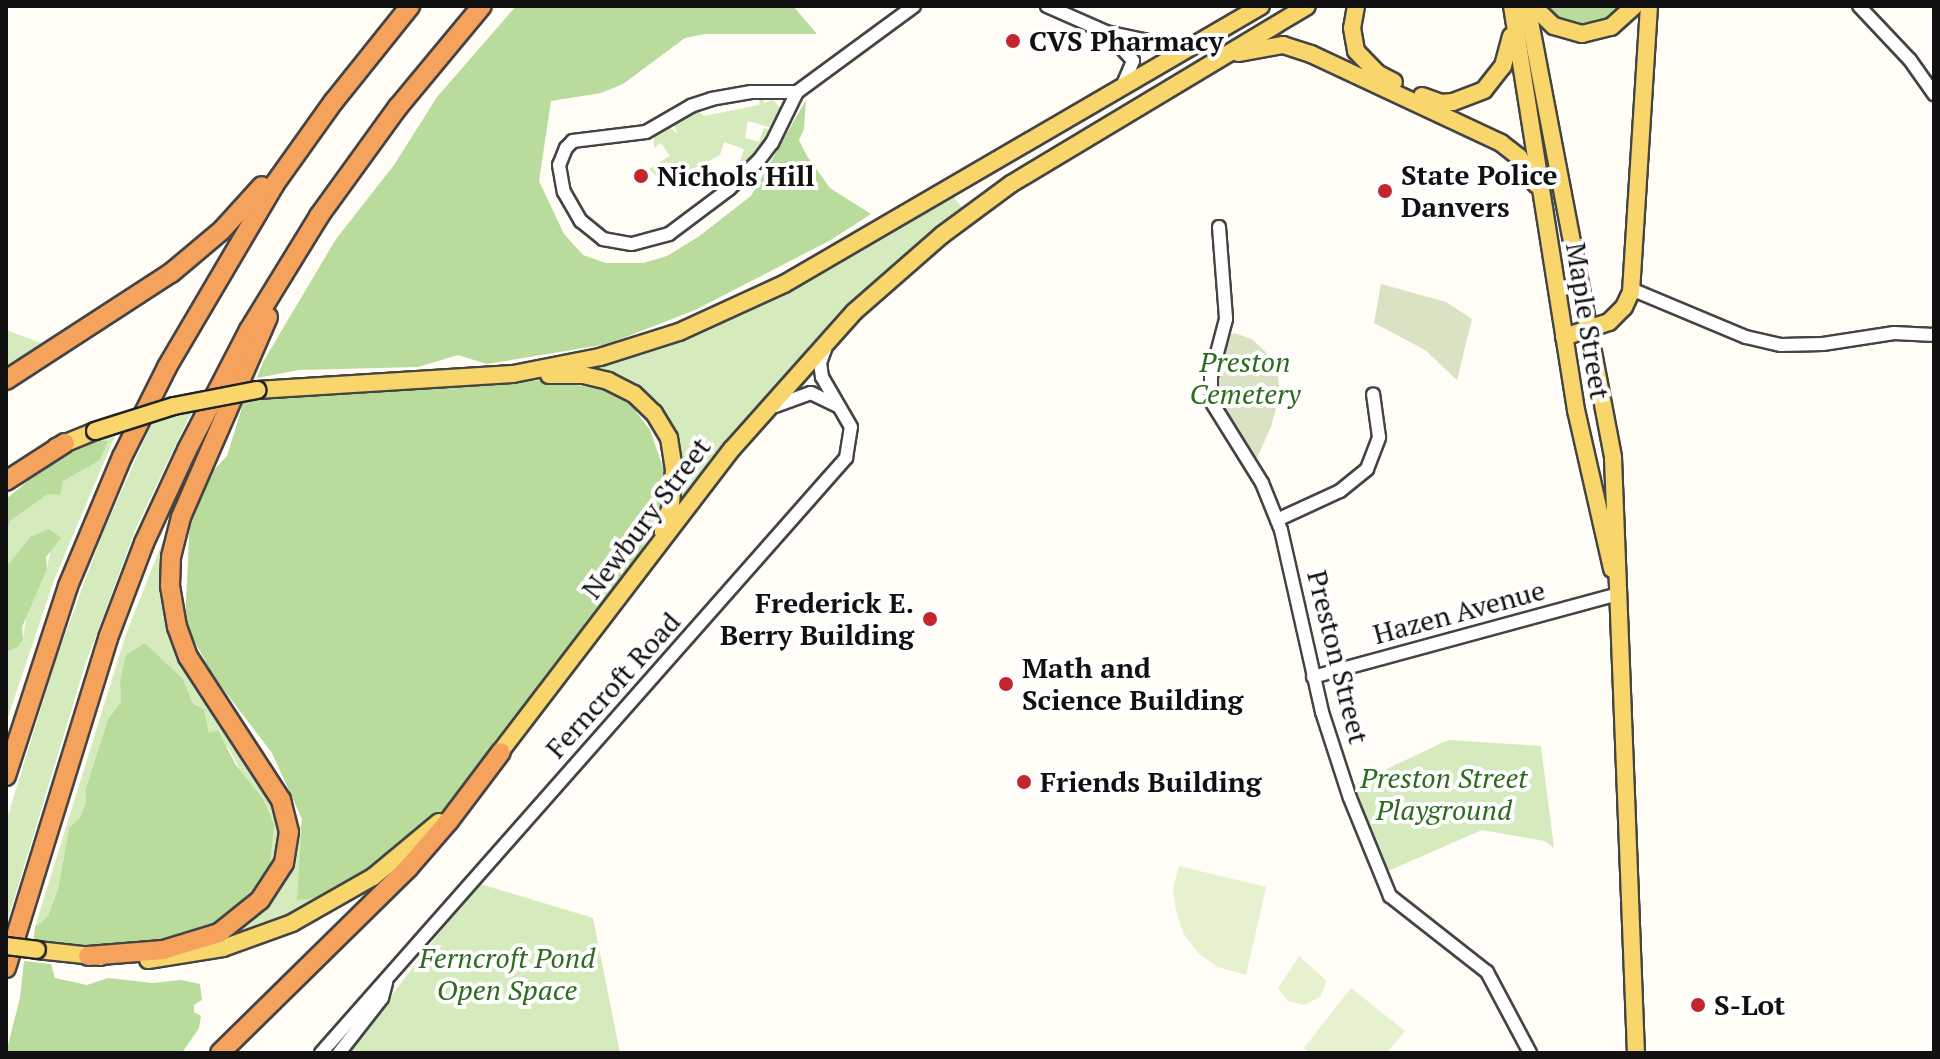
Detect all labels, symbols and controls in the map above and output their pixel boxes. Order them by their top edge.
place label: CVS Pharmacy [1029,24,1223,58]
marker: CVS Pharmacy [1004,32,1022,50]
place label: State Police Danvers [1401,158,1558,224]
place label: Nichols Hill [657,159,815,193]
marker: Nichols Hill [632,167,650,185]
marker: State Police Danvers [1376,182,1394,200]
street label: Maple Street [1559,240,1617,402]
park label: Preston Cemetery [1190,345,1300,411]
street label: Newbury Street [574,431,718,605]
street label: Preston Street [1300,567,1376,747]
street label: Hazen Avenue [1369,573,1549,651]
place label: Frederick E. Berry Building [720,586,914,652]
street label: Ferncroft Road [539,605,687,765]
marker: Frederick E. Berry Building [921,610,939,628]
place label: Math and Science Building [1022,651,1243,717]
marker: Math and Science Building [997,675,1015,693]
park label: Preston Street Playground [1360,761,1528,827]
place label: Friends Building [1040,765,1262,799]
marker: Friends Building [1015,773,1033,791]
park label: Ferncroft Pond Open Space [419,941,595,1007]
place label: S-Lot [1714,988,1785,1022]
marker: S-Lot [1689,996,1707,1014]

